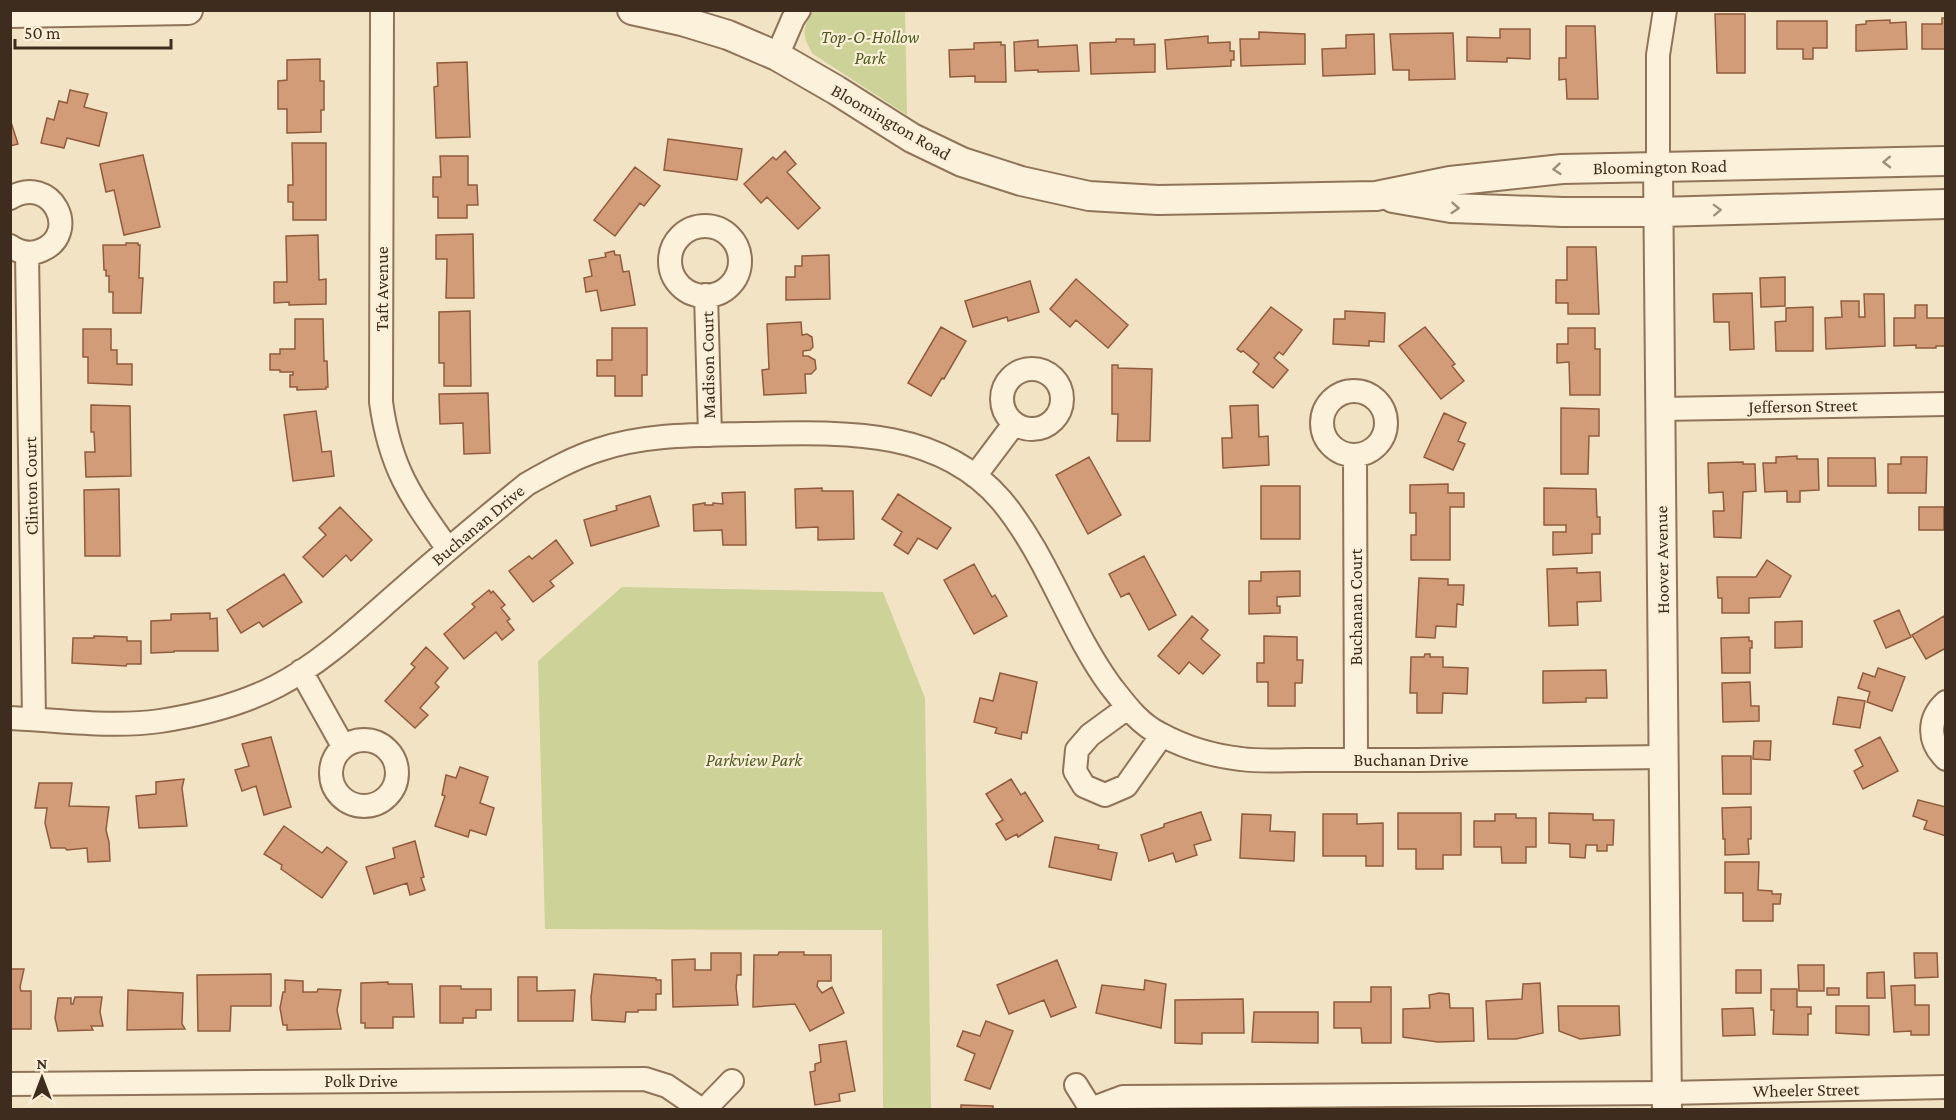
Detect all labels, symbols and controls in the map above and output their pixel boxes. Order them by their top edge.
scale bar [15,12,171,50]
text: 50 m [24,23,61,43]
park label: Top-O-Hollow Park [821,27,920,68]
street label: Bloomington Road [828,80,955,164]
street label: Bloomington Road [1593,156,1728,178]
one-way arrow [1883,156,1892,168]
one-way arrow [1553,162,1562,175]
one-way arrow [1450,201,1459,214]
one-way arrow [1713,204,1722,216]
street label: Taft Avenue [372,246,392,332]
street label: Madison Court [697,310,719,419]
street label: Jefferson Street [1746,395,1859,417]
street label: Clinton Court [20,435,42,536]
street label: Buchanan Drive [428,480,529,570]
street label: Hoover Avenue [1651,506,1673,614]
street label: Buchanan Court [1346,547,1366,666]
park label: Parkview Park [706,750,803,770]
street label: Buchanan Drive [1354,750,1469,770]
north arrow [12,1048,72,1108]
text: N [37,1055,48,1072]
street label: Polk Drive [324,1071,398,1091]
street label: Wheeler Street [1753,1079,1861,1101]

